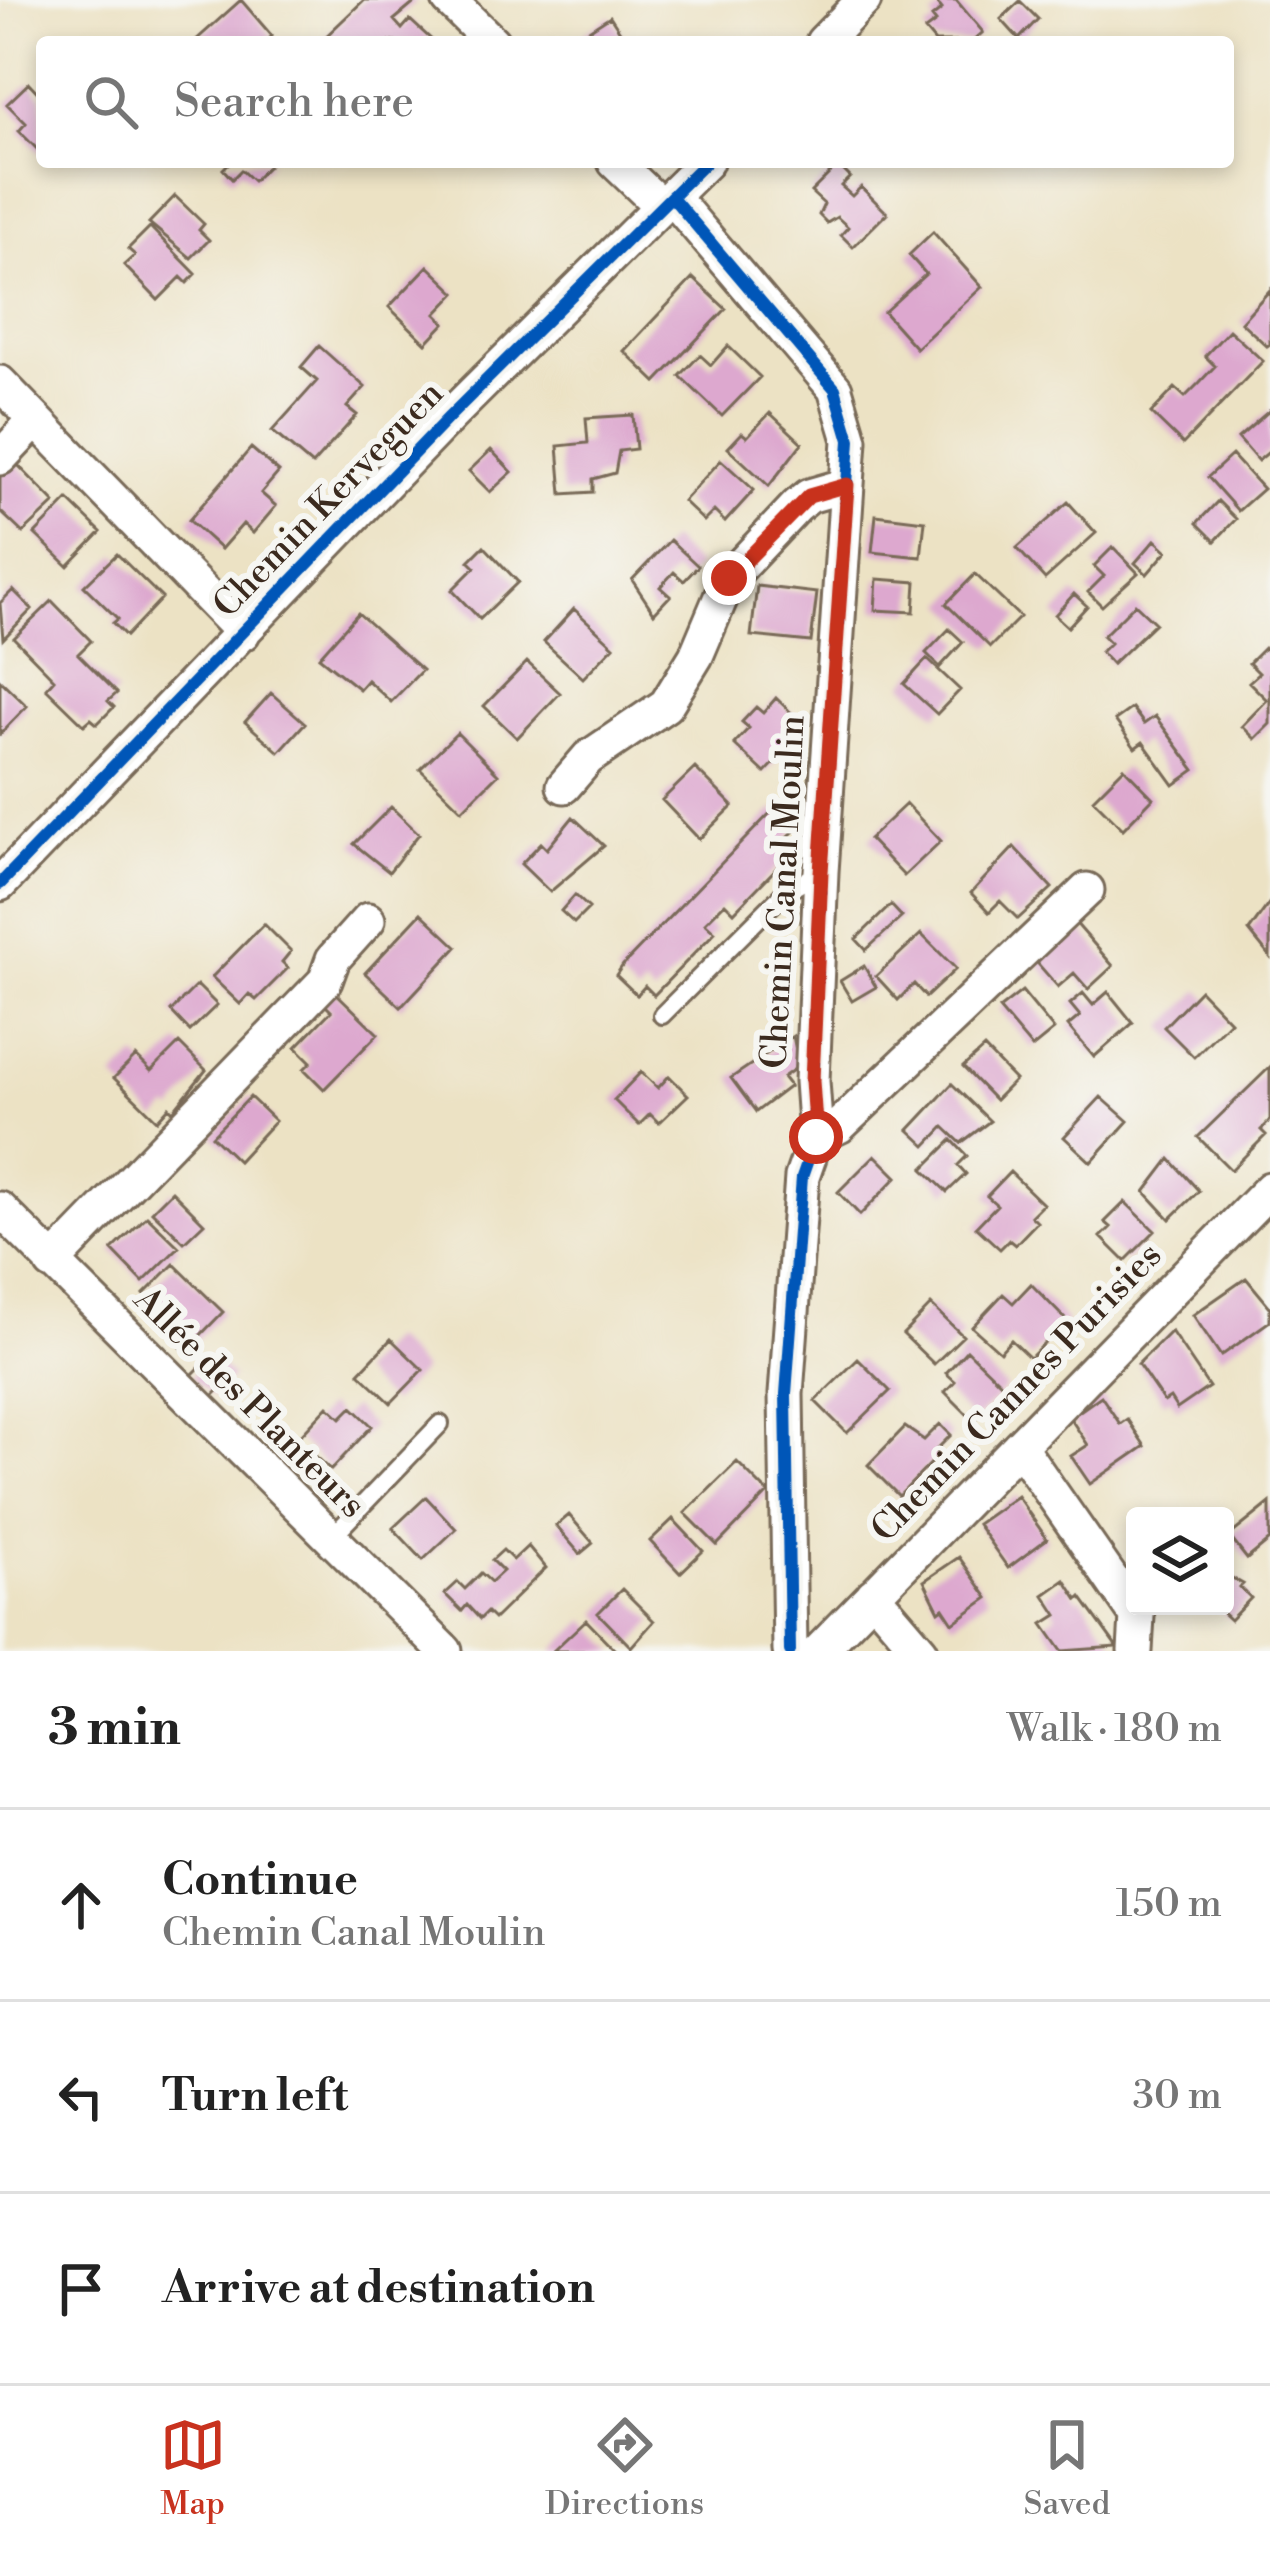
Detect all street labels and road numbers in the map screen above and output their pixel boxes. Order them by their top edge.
street label: Chemin Kerveguen [204,372,454,628]
street label: Chemin Canal Moulin [752,714,816,1070]
street label: Chemin Cannes Purisies [862,1234,1172,1552]
street label: Allée des Planteurs [123,1277,374,1528]

